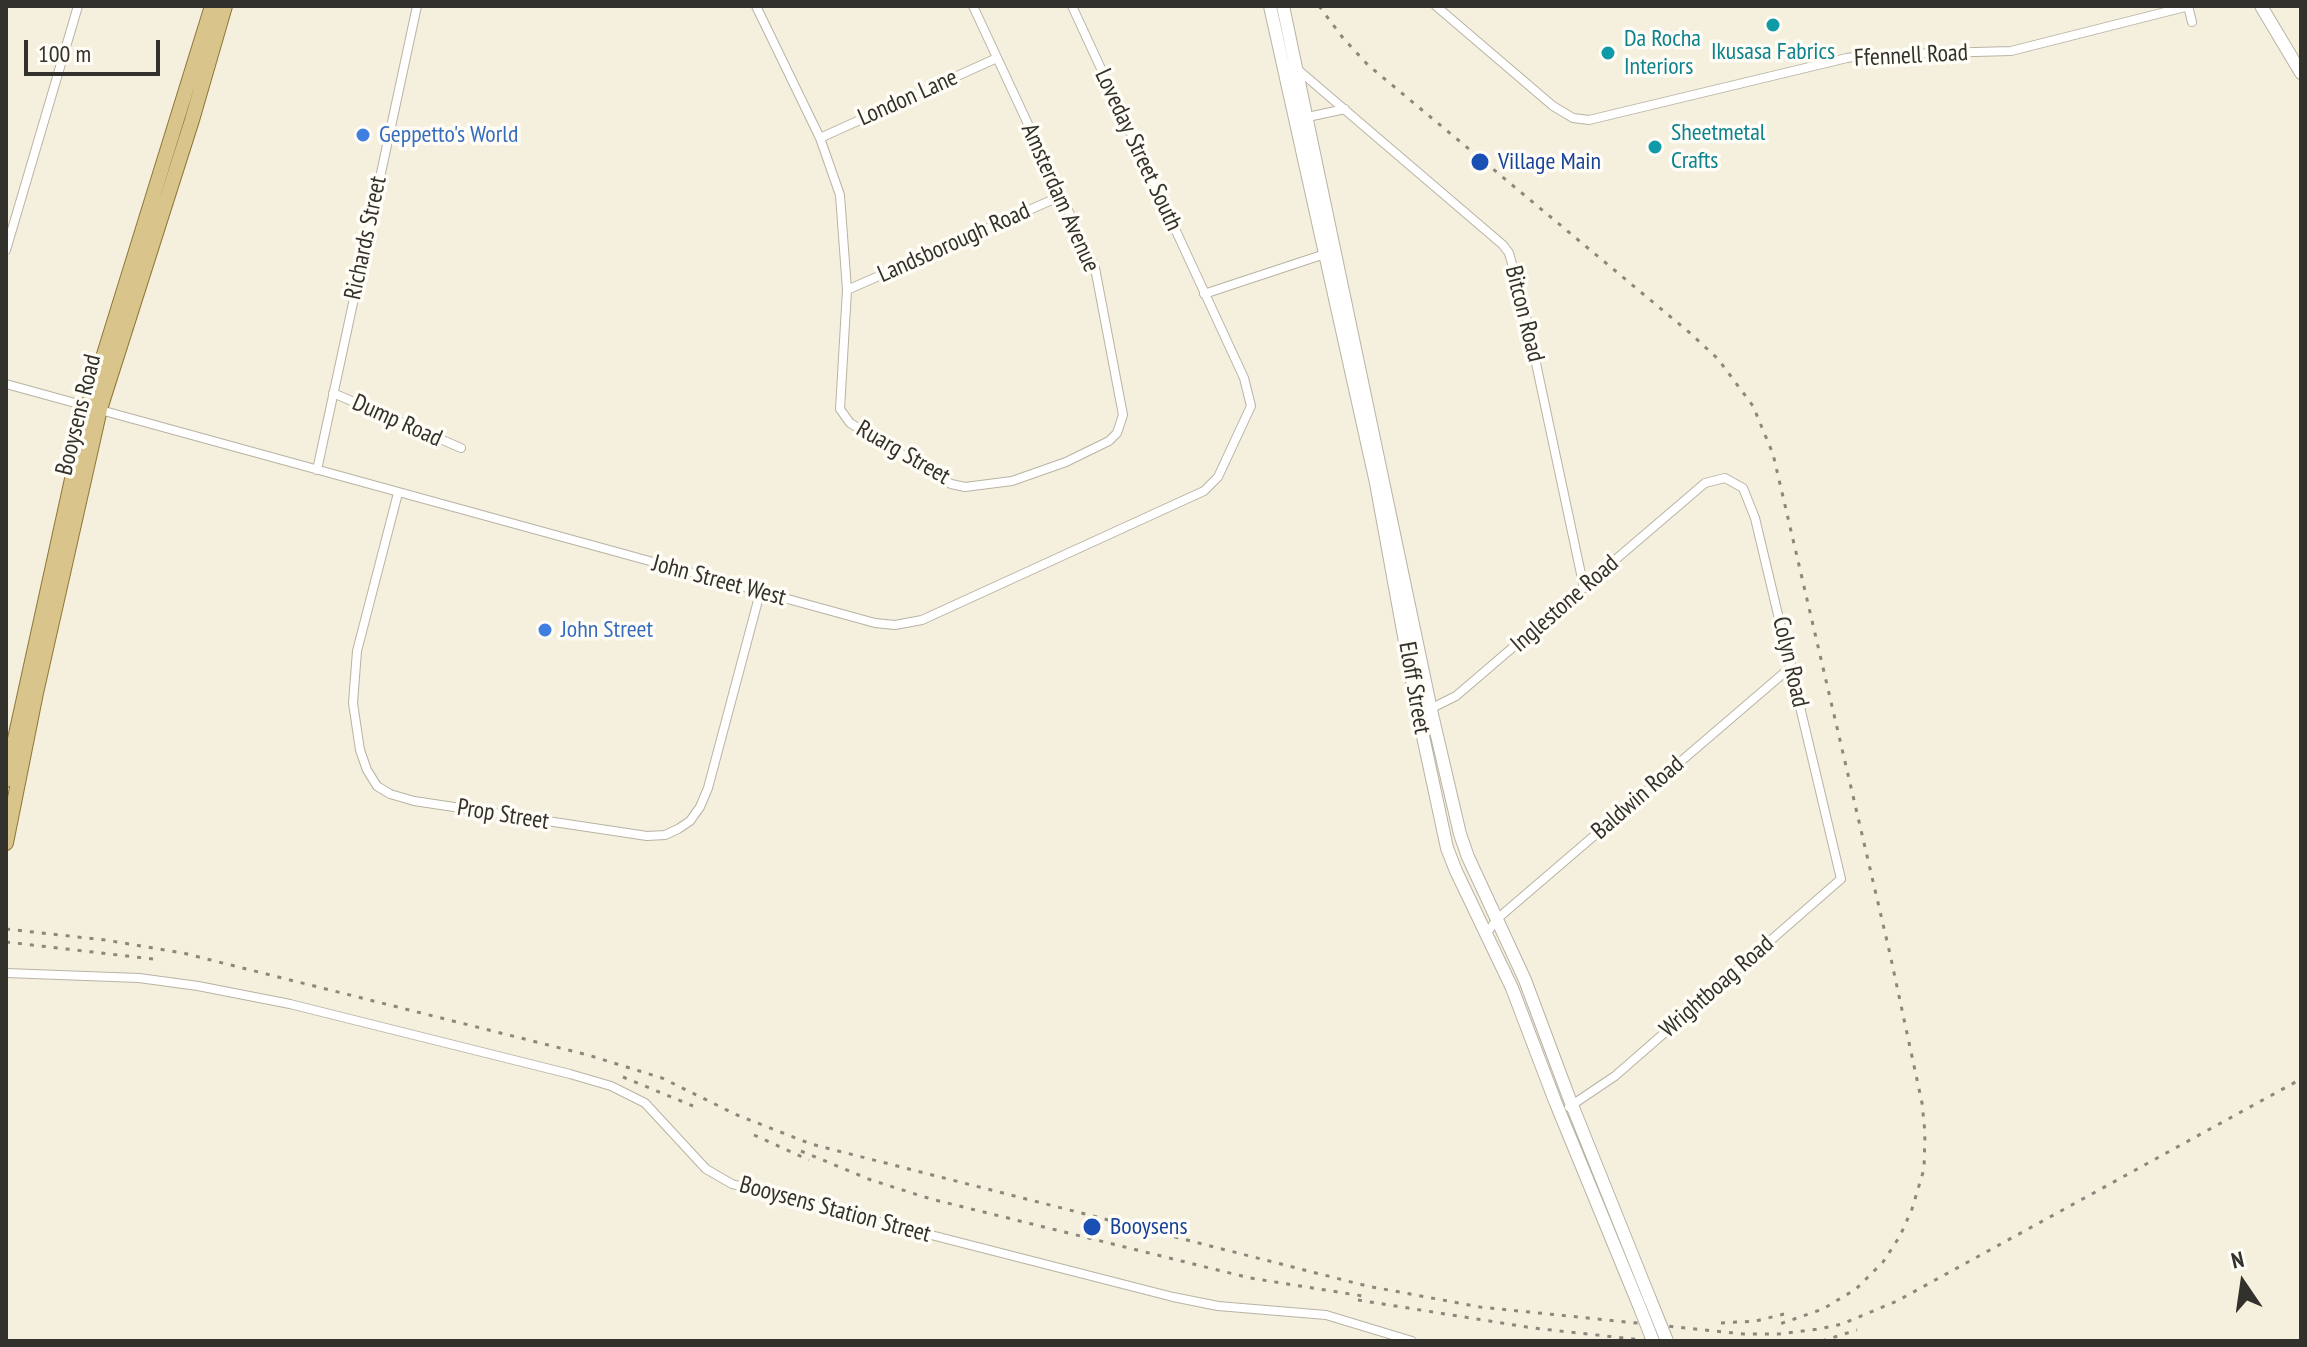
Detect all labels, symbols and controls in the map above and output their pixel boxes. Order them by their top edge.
marker: Ikusasa Fabrics [1764,16,1782,34]
scale bar [28,24,164,74]
place label: Da Rocha Interiors [1624,25,1701,81]
text: 100 m [38,38,91,69]
place label: Ikusasa Fabrics [1711,38,1835,66]
street label: Ffennell Road [1853,39,1969,73]
marker: Da Rocha Interiors [1599,44,1617,62]
street label: London Lane [854,63,962,133]
street label: Loveday Street South [1088,64,1188,236]
street label: Amsterdam Avenue [1014,119,1106,277]
place label: Sheetmetal Crafts [1671,119,1765,175]
place label: Geppetto's World [379,121,518,149]
marker: Geppetto's World [354,126,372,144]
marker: Sheetmetal Crafts [1646,138,1664,156]
place label: Village Main [1498,148,1601,176]
marker: Village Main [1469,151,1491,173]
street label: Richards Street [339,174,393,302]
street label: Landsborough Road [874,197,1034,289]
street label: Bitcon Road [1498,263,1550,365]
street label: Booysens Road [50,352,108,478]
street label: Dump Road [348,389,446,453]
street label: Ruarg Street [851,415,955,491]
street label: John Street West [649,549,789,613]
street label: Inglestone Road [1505,549,1625,659]
street label: Colyn Road [1766,614,1814,710]
place label: John Street [561,616,653,644]
marker: John Street [536,621,554,639]
street label: Eloff Street [1392,640,1436,736]
street label: Baldwin Road [1586,750,1690,846]
street label: Prop Street [455,794,551,836]
street label: Wrightboag Road [1654,930,1780,1044]
street label: Booysens Station Street [736,1171,934,1249]
place label: Booysens [1110,1213,1187,1241]
marker: Booysens [1081,1216,1103,1238]
north arrow [2203,1243,2283,1323]
text: N [2229,1245,2247,1275]

